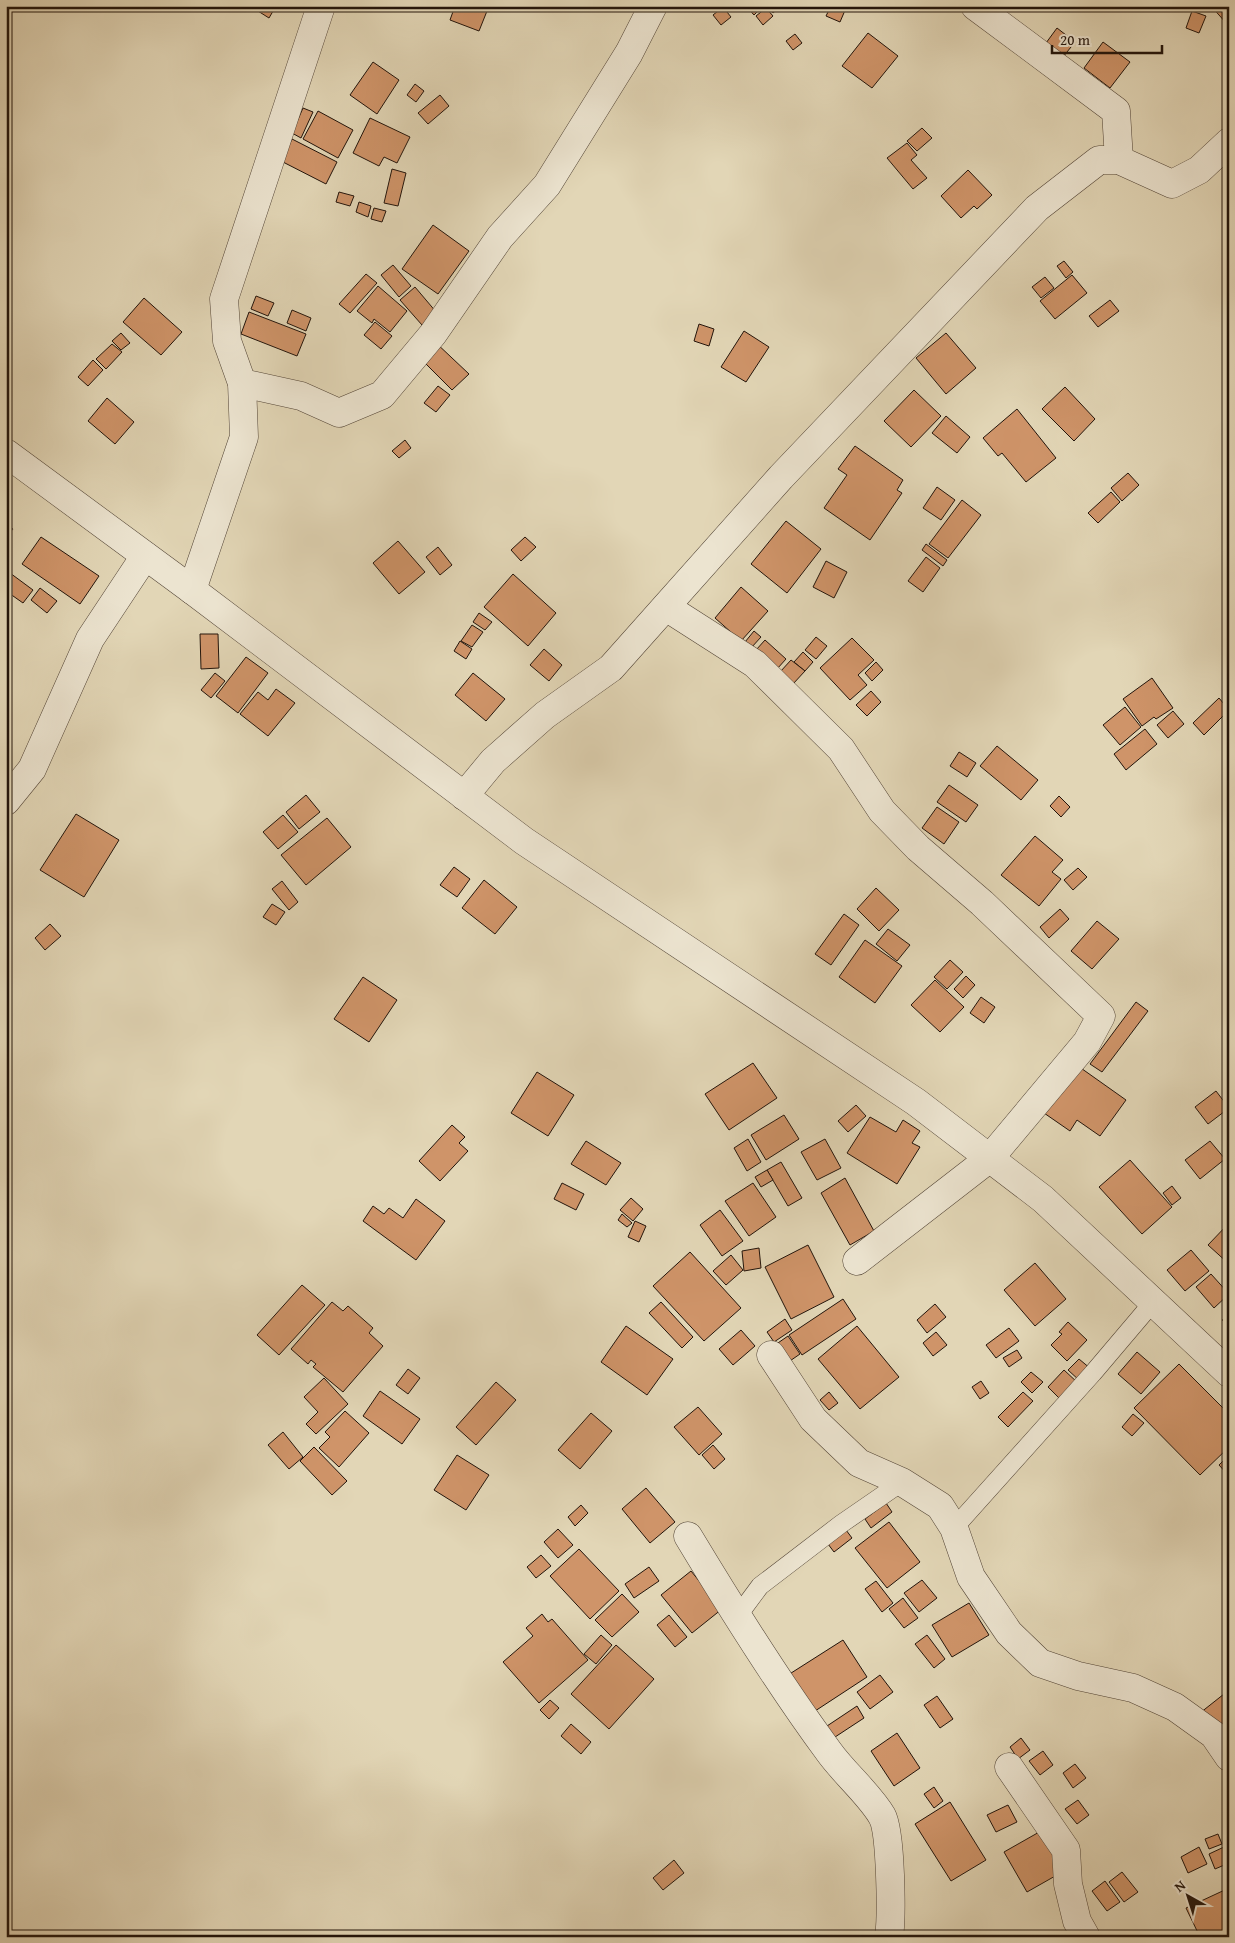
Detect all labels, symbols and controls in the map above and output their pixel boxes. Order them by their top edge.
scale bar [1052,22,1162,54]
text: 20 m [1060,29,1091,50]
north arrow [1162,1870,1212,1920]
text: N [1170,1875,1190,1897]

